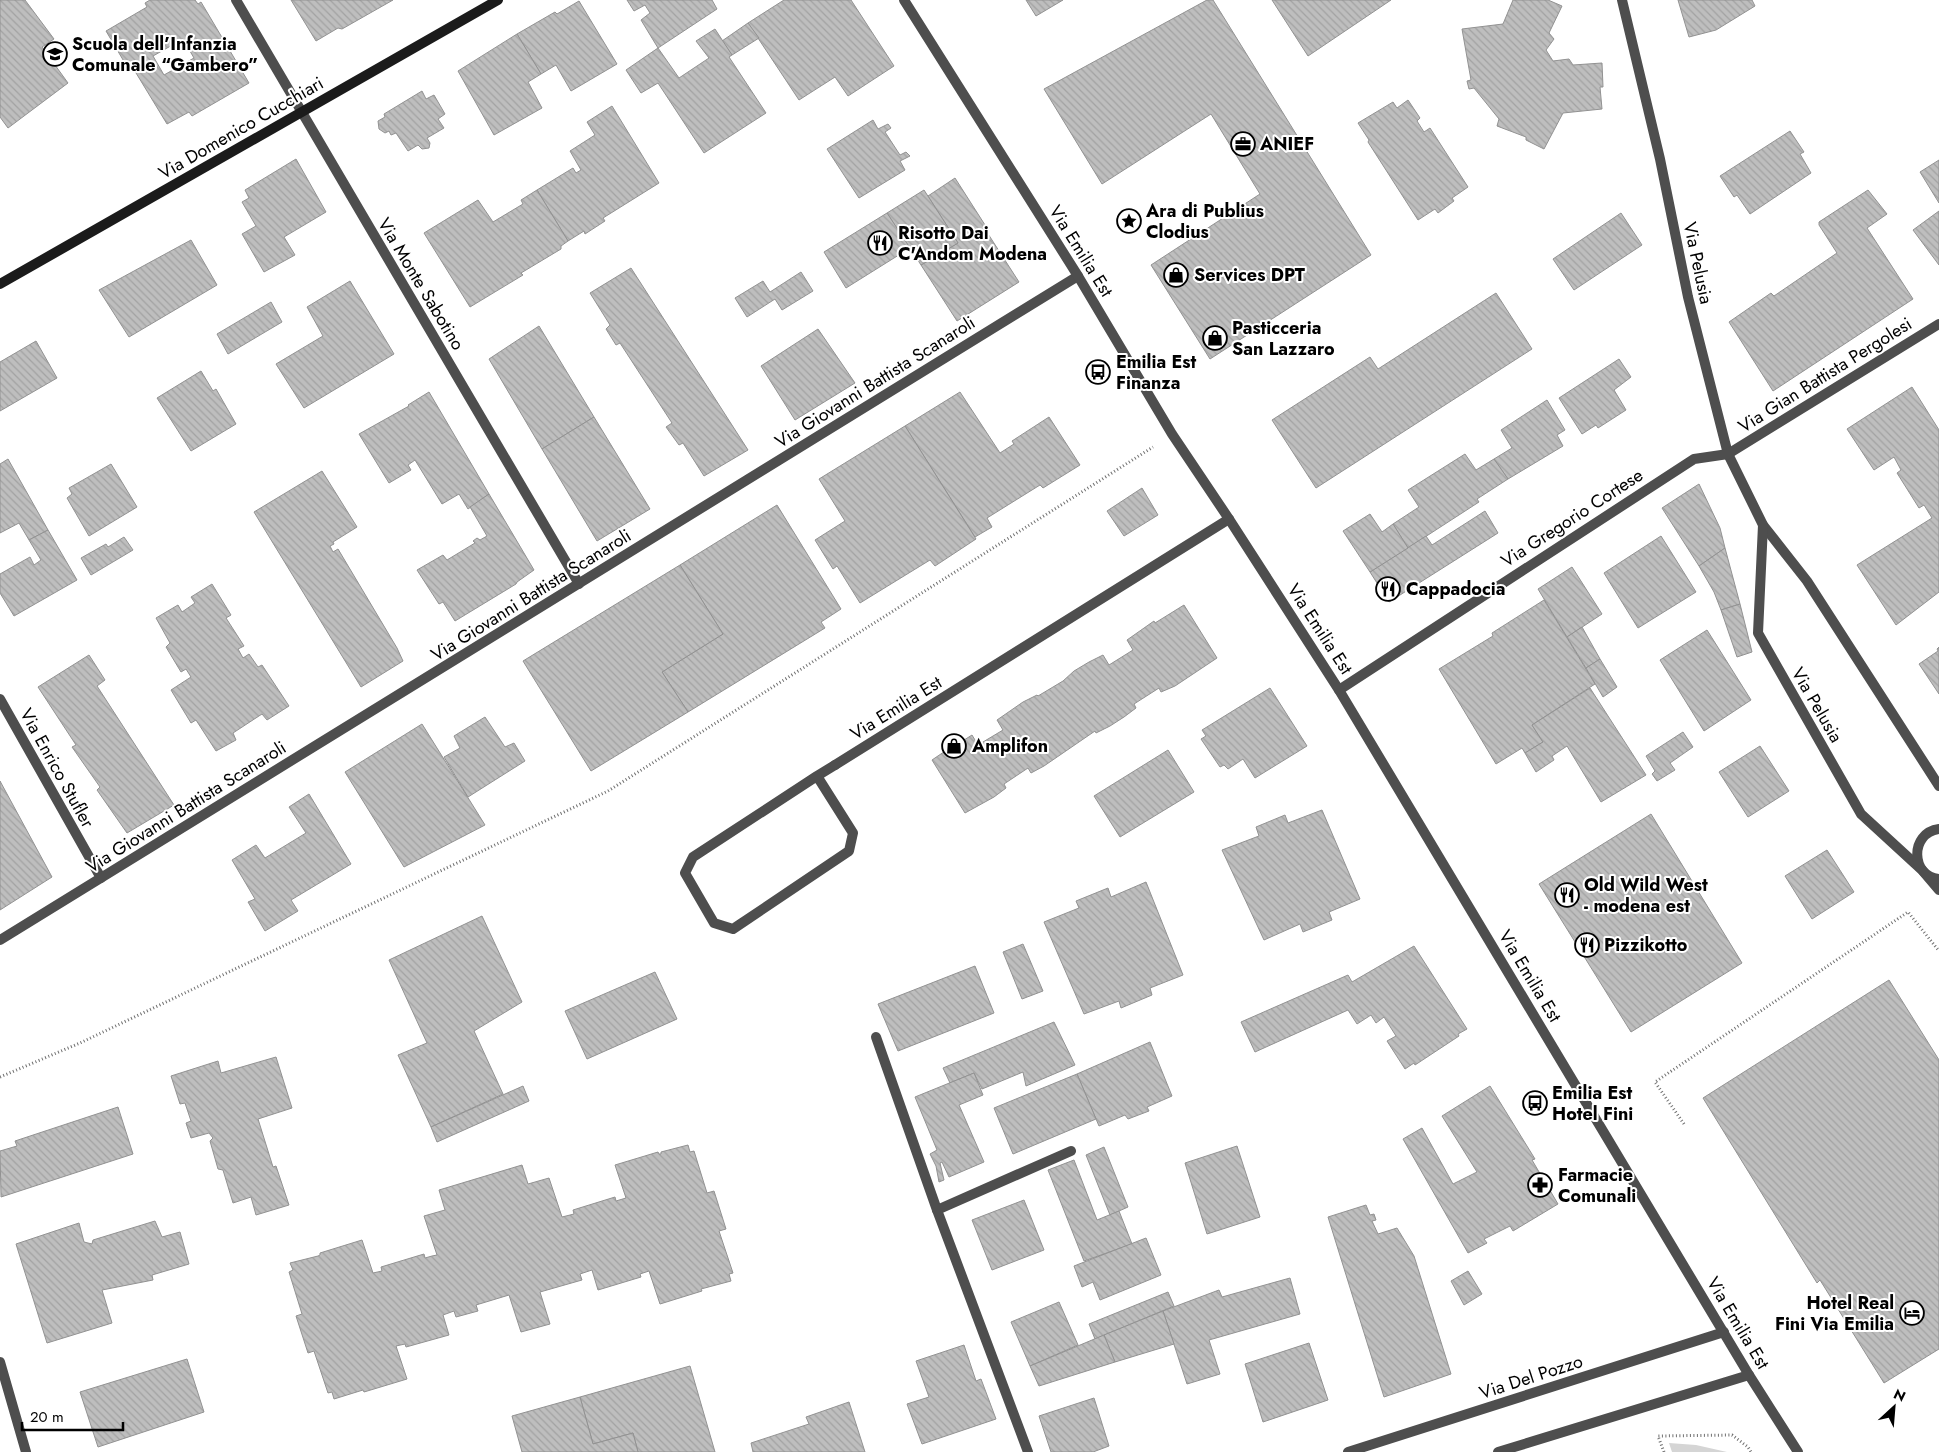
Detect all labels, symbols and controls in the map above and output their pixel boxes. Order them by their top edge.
place label: Scuola dell’Infanzia Comunale “Gambero” [72,31,258,78]
school or university icon: Scuola dell’Infanzia Comunale “Gambero” [42,41,68,67]
street label: Via Domenico Cucchiari [154,70,328,186]
office icon: ANIEF [1230,131,1256,157]
place label: ANIEF [1259,131,1314,157]
place label: Ara di Publius Clodius [1145,198,1264,245]
street label: Via Emilia Est [1043,200,1120,302]
place icon: Ara di Publius Clodius [1116,208,1142,234]
street label: Via Monte Sabotino [371,213,471,355]
place label: Risotto Dai C'Andom Modena [898,220,1047,267]
street label: Via Pelusia [1677,220,1719,306]
restaurant icon: Risotto Dai C'Andom Modena [867,230,893,256]
shop icon: Services DPT [1163,262,1189,288]
place label: Services DPT [1194,262,1306,288]
street label: Via Giovanni Battista Scanaroli [770,310,980,454]
street label: Via Gian Battista Pergolesi [1733,311,1917,439]
place label: Pasticceria San Lazzaro [1232,315,1335,362]
shop icon: Pasticceria San Lazzaro [1202,325,1228,351]
place label: Emilia Est Finanza [1116,349,1197,396]
bus stop icon: Emilia Est Finanza [1085,359,1111,385]
street label: Via Gregorio Cortese [1496,462,1648,574]
street label: Via Giovanni Battista Scanaroli [426,523,636,667]
restaurant icon: Cappadocia [1375,576,1401,602]
place label: Cappadocia [1406,576,1506,602]
street label: Via Emilia Est [1281,578,1359,680]
street label: Via Pelusia [1785,662,1849,748]
street label: Via Emilia Est [845,669,947,746]
street label: Via Enrico Stufler [13,704,101,833]
shop icon: Amplifon [941,733,967,759]
place label: Amplifon [971,733,1048,759]
street label: Via Giovanni Battista Scanaroli [81,735,291,879]
place label: Old Wild West - modena est [1584,872,1708,919]
restaurant icon: Old Wild West - modena est [1554,882,1580,908]
street label: Via Emilia Est [1492,925,1568,1028]
restaurant icon: Pizzikotto [1574,932,1600,958]
place label: Pizzikotto [1604,932,1688,958]
place label: Emilia Est Hotel Fini [1552,1080,1633,1127]
bus stop icon: Emilia Est Hotel Fini [1522,1090,1548,1116]
place label: Farmacie Comunali [1558,1162,1636,1209]
pharmacy icon: Farmacie Comunali [1527,1172,1553,1198]
street label: Via Emilia Est [1700,1272,1776,1375]
place label: Hotel Real Fini Via Emilia [1775,1290,1894,1337]
hotel icon: Hotel Real Fini Via Emilia [1899,1300,1925,1326]
street label: Via Del Pozzo [1476,1348,1586,1406]
north arrow [1869,1382,1919,1432]
text: N [1890,1384,1909,1407]
scale bar [22,1400,124,1432]
text: 20 m [30,1406,64,1428]

